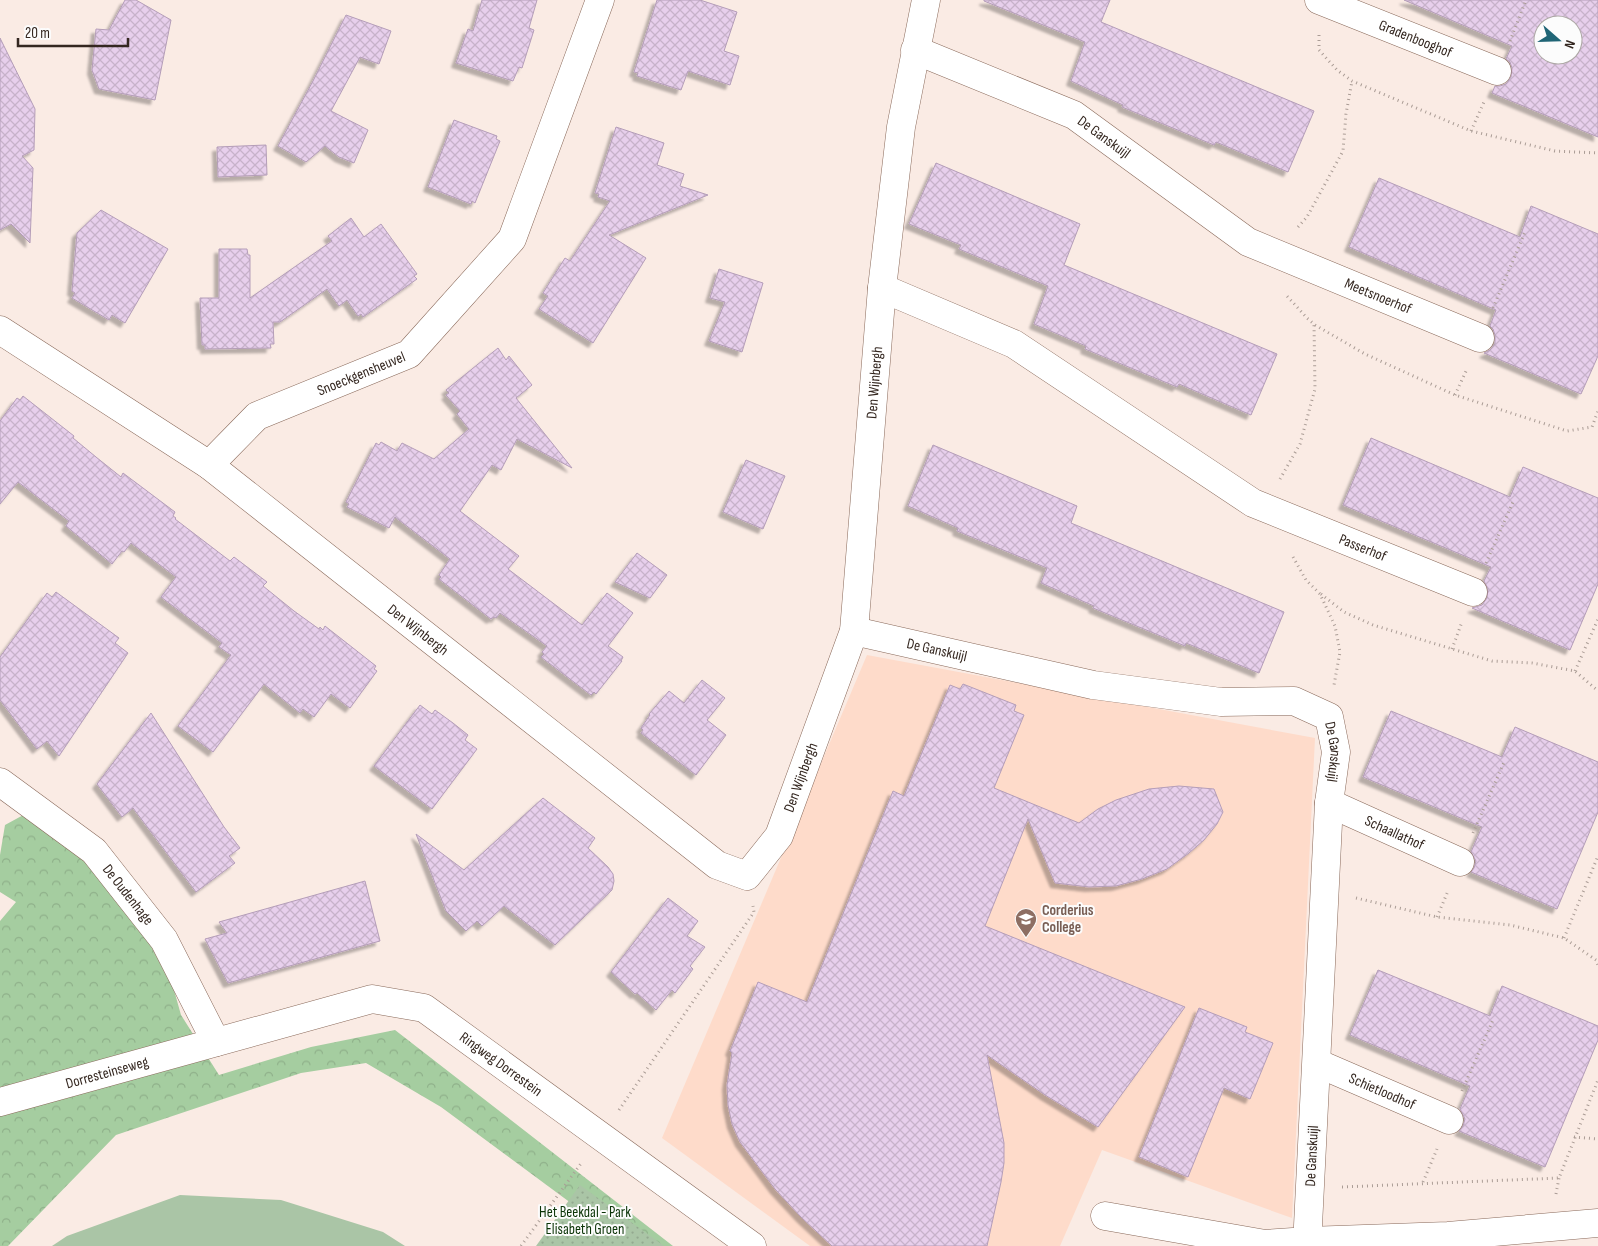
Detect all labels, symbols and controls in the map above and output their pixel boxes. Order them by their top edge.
scale bar [18,15,128,47]
street label: Gradenbooghof [1376,15,1456,62]
north arrow [1533,15,1583,65]
text: 20 m [25,24,50,43]
text: N [1560,38,1579,51]
street label: De Ganskuijl [1074,111,1134,163]
street label: Meetsnoerhof [1342,274,1415,318]
street label: Den Wijnbergh [862,346,887,420]
street label: Snoeckgensheuvel [314,347,408,400]
street label: Passerhof [1336,529,1390,566]
street label: Den Wijnbergh [384,600,452,660]
street label: De Ganskuijl [905,634,969,666]
street label: De Ganskuijl [1321,720,1346,783]
street label: Den Wijnbergh [779,740,822,815]
street label: Schaallathof [1362,811,1428,855]
street label: De Oudenhage [98,860,158,929]
place label: Corderius College [1042,901,1094,937]
school or university icon: Corderius College [1014,907,1038,938]
street label: Ringweg Dorrestein [456,1027,546,1100]
street label: Dorresteinseweg [64,1052,150,1093]
street label: Schietloodhof [1346,1068,1419,1114]
street label: De Ganskuijl [1301,1125,1323,1187]
park label: Het Beekdal - Park Elisabeth Groen [539,1203,631,1239]

